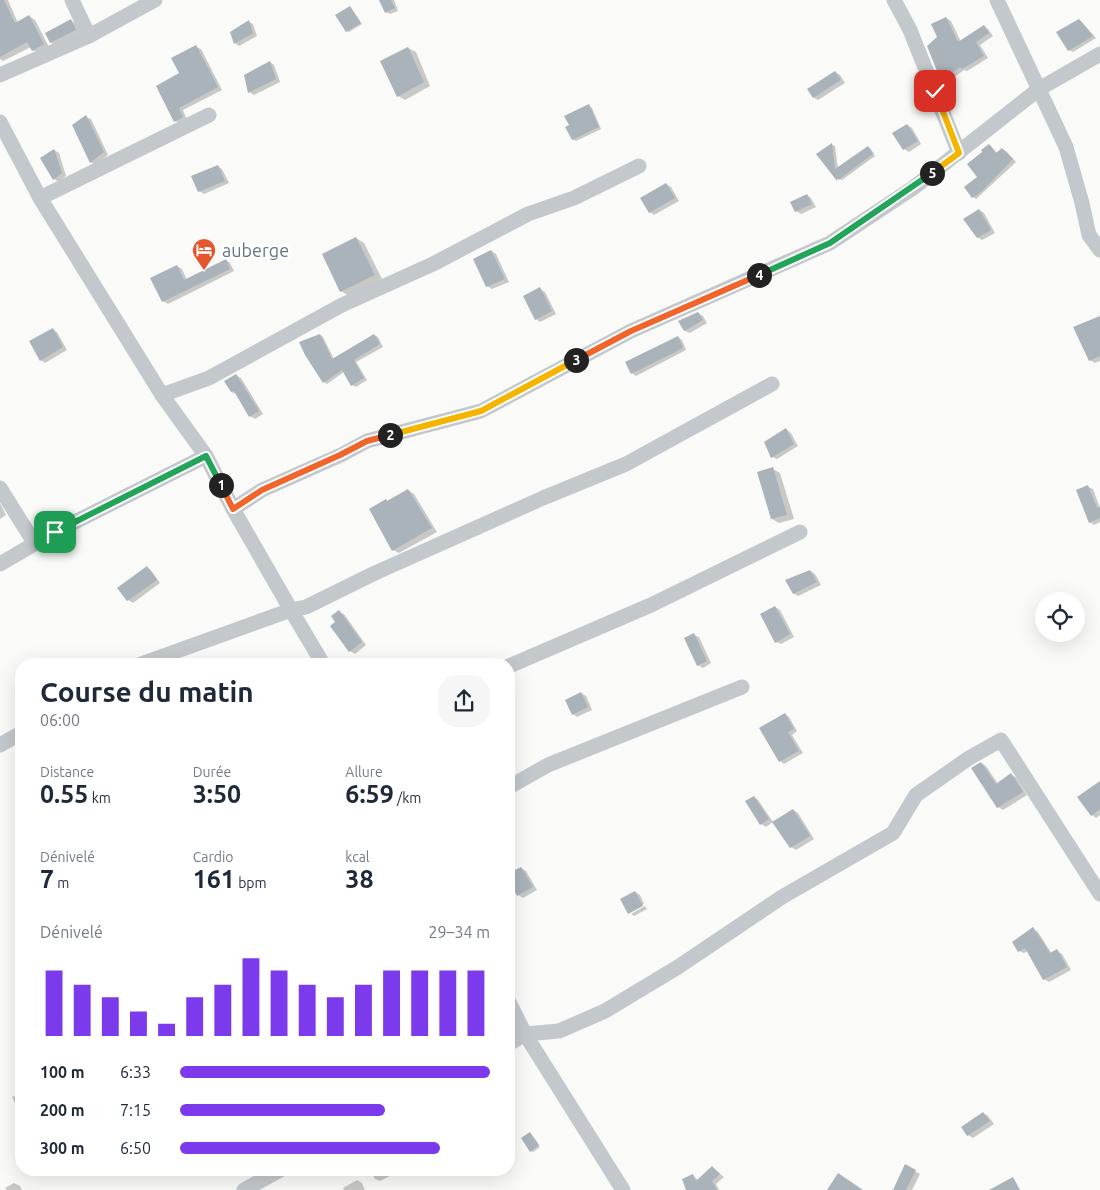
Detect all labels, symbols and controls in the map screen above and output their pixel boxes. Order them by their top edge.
pin [914,70,956,112]
icon: check [921,77,949,105]
pin: 5 [920,160,944,186]
text: 5 [929,165,936,181]
hotel icon: auberge [191,237,217,271]
place label: auberge [222,240,289,260]
pin: 4 [746,262,772,288]
text: 4 [756,267,763,283]
pin: 3 [564,348,588,372]
text: 3 [573,352,580,368]
pin: 2 [378,422,402,448]
text: 2 [387,427,394,443]
pin: 1 [208,472,234,498]
text: 1 [218,477,225,493]
pin [34,511,76,553]
icon: arrive [41,518,69,546]
map controls [1035,592,1085,642]
button: locate [1035,592,1085,642]
button: share [438,675,490,727]
text: Course du matin [40,676,254,707]
text: 06:00 [40,711,80,729]
text: Distance [40,764,94,780]
text: Durée [193,764,231,780]
text: Allure [345,764,383,780]
text: 0.55 [40,780,88,808]
text: 3:50 [193,780,241,808]
text: 6:59 [345,780,394,808]
text: km [88,790,111,806]
text: /km [394,790,421,806]
text: Dénivelé [40,849,95,865]
text: Cardio [193,849,234,865]
text: kcal [345,849,370,865]
text: 7 [40,865,54,893]
text: 161 [193,865,235,893]
text: 38 [345,865,374,893]
text: m [54,875,69,891]
text: bpm [235,875,267,891]
text: Dénivelé [40,923,103,941]
text: 29–34 m [428,923,490,941]
text: 100 m [40,1063,85,1081]
text: 6:33 [120,1063,151,1081]
text: 200 m [40,1101,85,1119]
text: 7:15 [120,1101,151,1119]
text: 300 m [40,1139,85,1157]
text: 6:50 [120,1139,151,1157]

